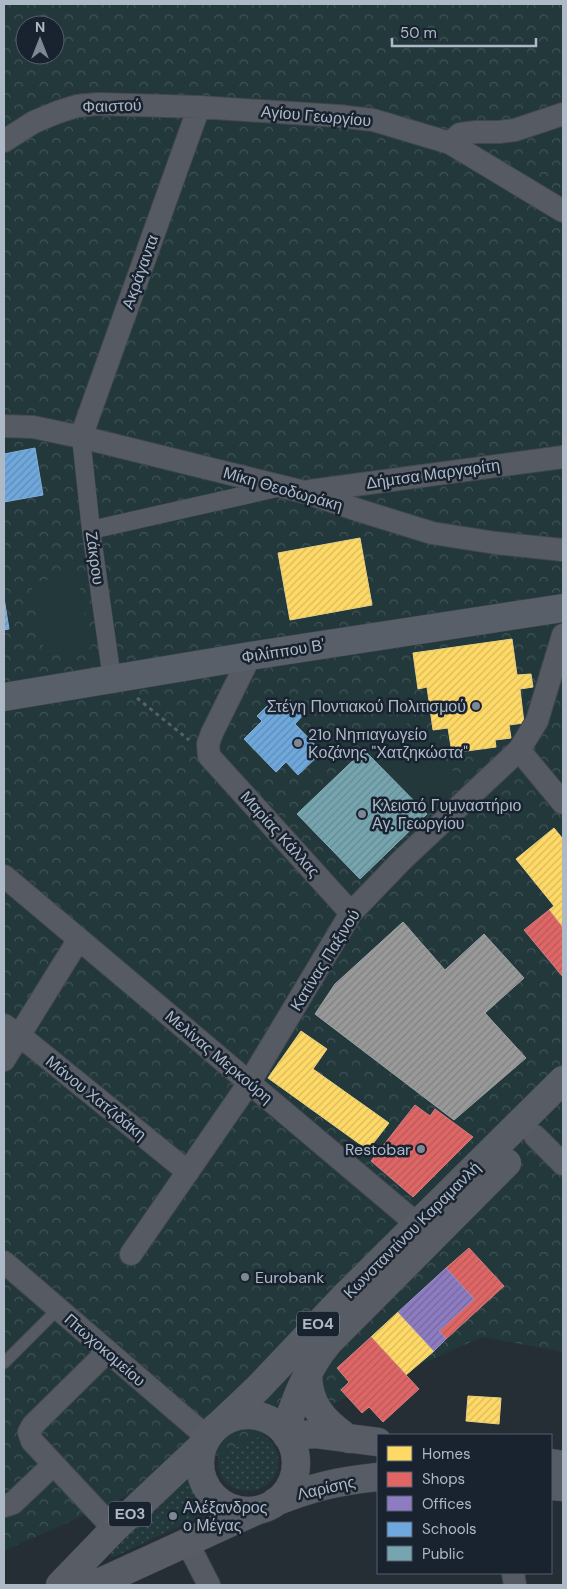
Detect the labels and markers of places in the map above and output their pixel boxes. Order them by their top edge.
place label: Στέγη Ποντιακού Πολιτισμού [267,696,466,717]
marker: Στέγη Ποντιακού Πολιτισμού [470,700,482,712]
place label: 21ο Νηπιαγωγείο Κοζάνης "Χατζηκώστα" [308,724,468,763]
marker: 21ο Νηπιαγωγείο Κοζάνης "Χατζηκώστα" [292,737,304,749]
place label: Κλειστό Γυμναστήριο Αγ. Γεωργίου [372,795,521,834]
marker: Κλειστό Γυμναστήριο Αγ. Γεωργίου [356,808,368,820]
place label: Restobar [345,1139,411,1160]
marker: Restobar [415,1143,427,1155]
place label: Eurobank [255,1267,324,1288]
marker: Eurobank [239,1271,251,1283]
place label: Αλέξανδρος ο Μέγας [183,1497,268,1536]
marker: Αλέξανδρος ο Μέγας [167,1510,179,1522]

